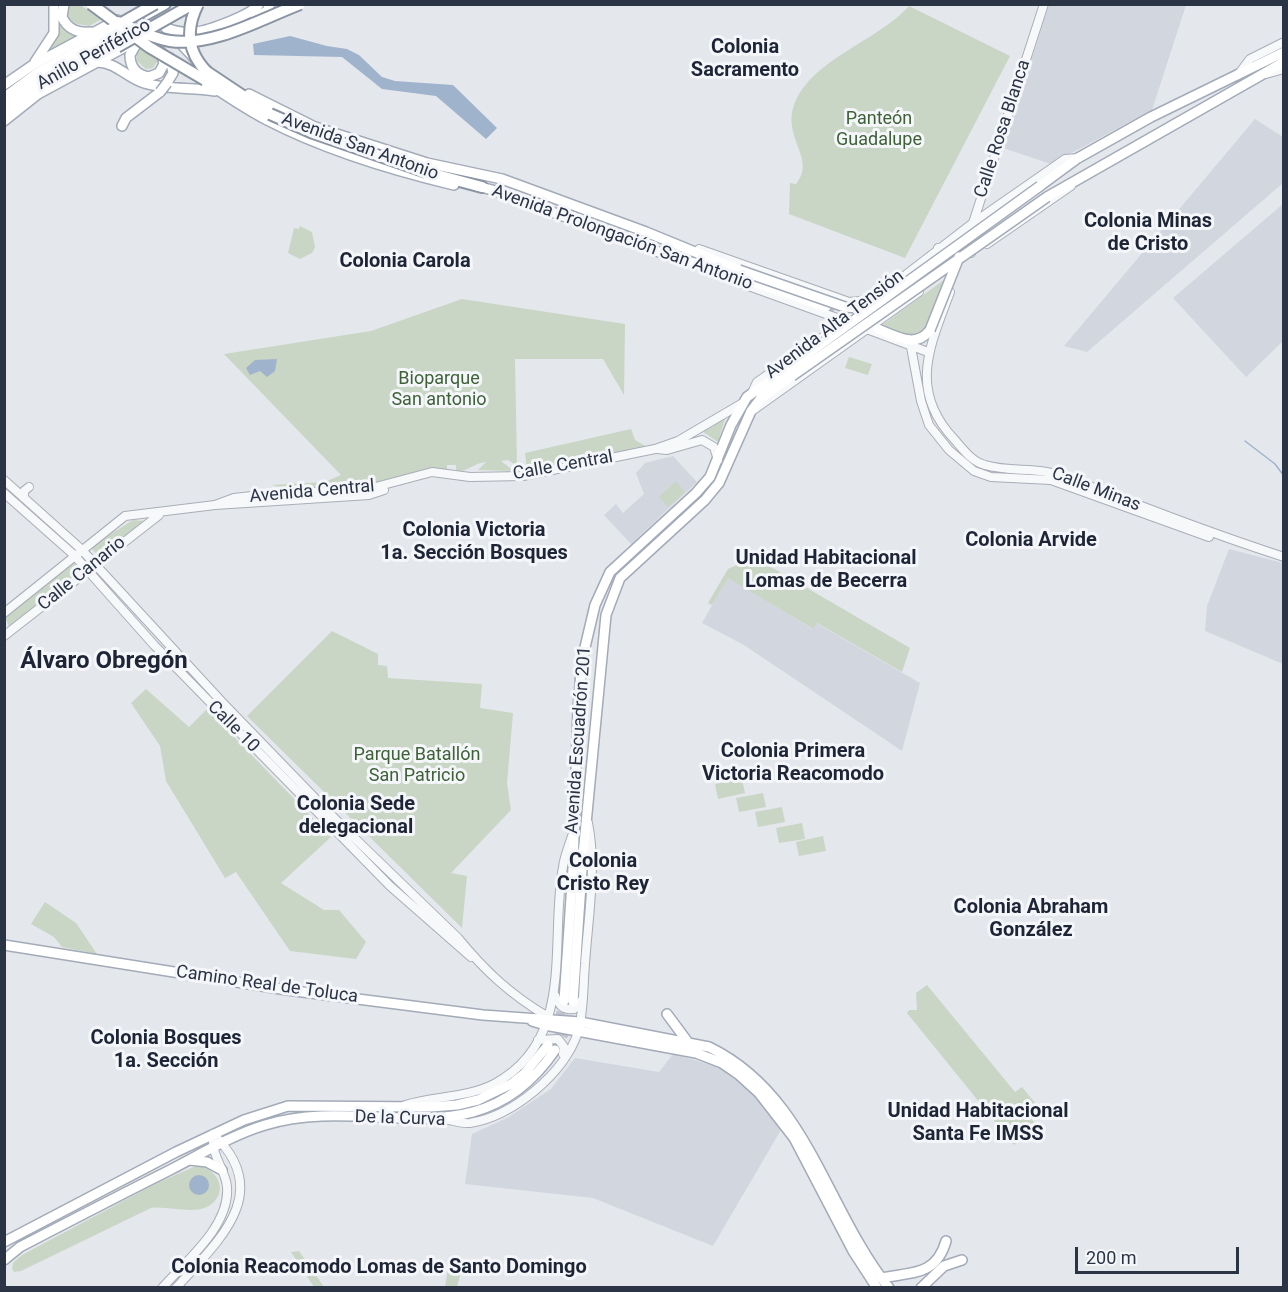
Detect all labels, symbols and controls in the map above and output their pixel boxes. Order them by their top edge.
street label: Anillo Periférico [33,15,155,95]
district label: Colonia Sacramento [691,36,799,83]
street label: Calle Rosa Blanca [971,57,1035,201]
park label: Panteón Guadalupe [836,108,922,150]
street label: Avenida San Antonio [279,109,441,185]
street label: Avenida Prolongación San Antonio [489,181,755,295]
district label: Colonia Minas de Cristo [1084,210,1212,257]
district label: Colonia Carola [339,250,471,274]
street label: Avenida Alta Tensión [762,266,908,384]
park label: Bioparque San antonio [391,368,487,410]
street label: Calle Central [511,447,615,485]
street label: Calle Minas [1049,463,1143,517]
street label: Avenida Central [249,476,375,508]
district label: Colonia Victoria 1a. Sección Bosques [380,519,568,566]
district label: Colonia Arvide [965,529,1097,553]
street label: Calle Canario [34,532,130,616]
district label: Unidad Habitacional Lomas de Becerra [736,547,916,594]
street label: Avenida Escuadrón 201 [562,646,596,834]
district label: Álvaro Obregón [20,648,188,676]
street label: Calle 10 [203,697,263,757]
district label: Colonia Primera Victoria Reacomodo [702,740,884,787]
park label: Parque Batallón San Patricio [354,744,480,786]
district label: Colonia Sede delegacional [297,793,415,840]
district label: Colonia Cristo Rey [557,850,649,897]
district label: Colonia Abraham González [954,896,1108,943]
street label: Camino Real de Toluca [175,962,359,1008]
district label: Colonia Bosques 1a. Sección [90,1027,242,1074]
district label: Unidad Habitacional Santa Fe IMSS [888,1100,1068,1147]
street label: De la Curva [354,1107,446,1131]
scale bar [1078,1235,1242,1273]
text: 200 m [1086,1247,1137,1268]
district label: Colonia Reacomodo Lomas de Santo Domingo [171,1256,587,1280]

